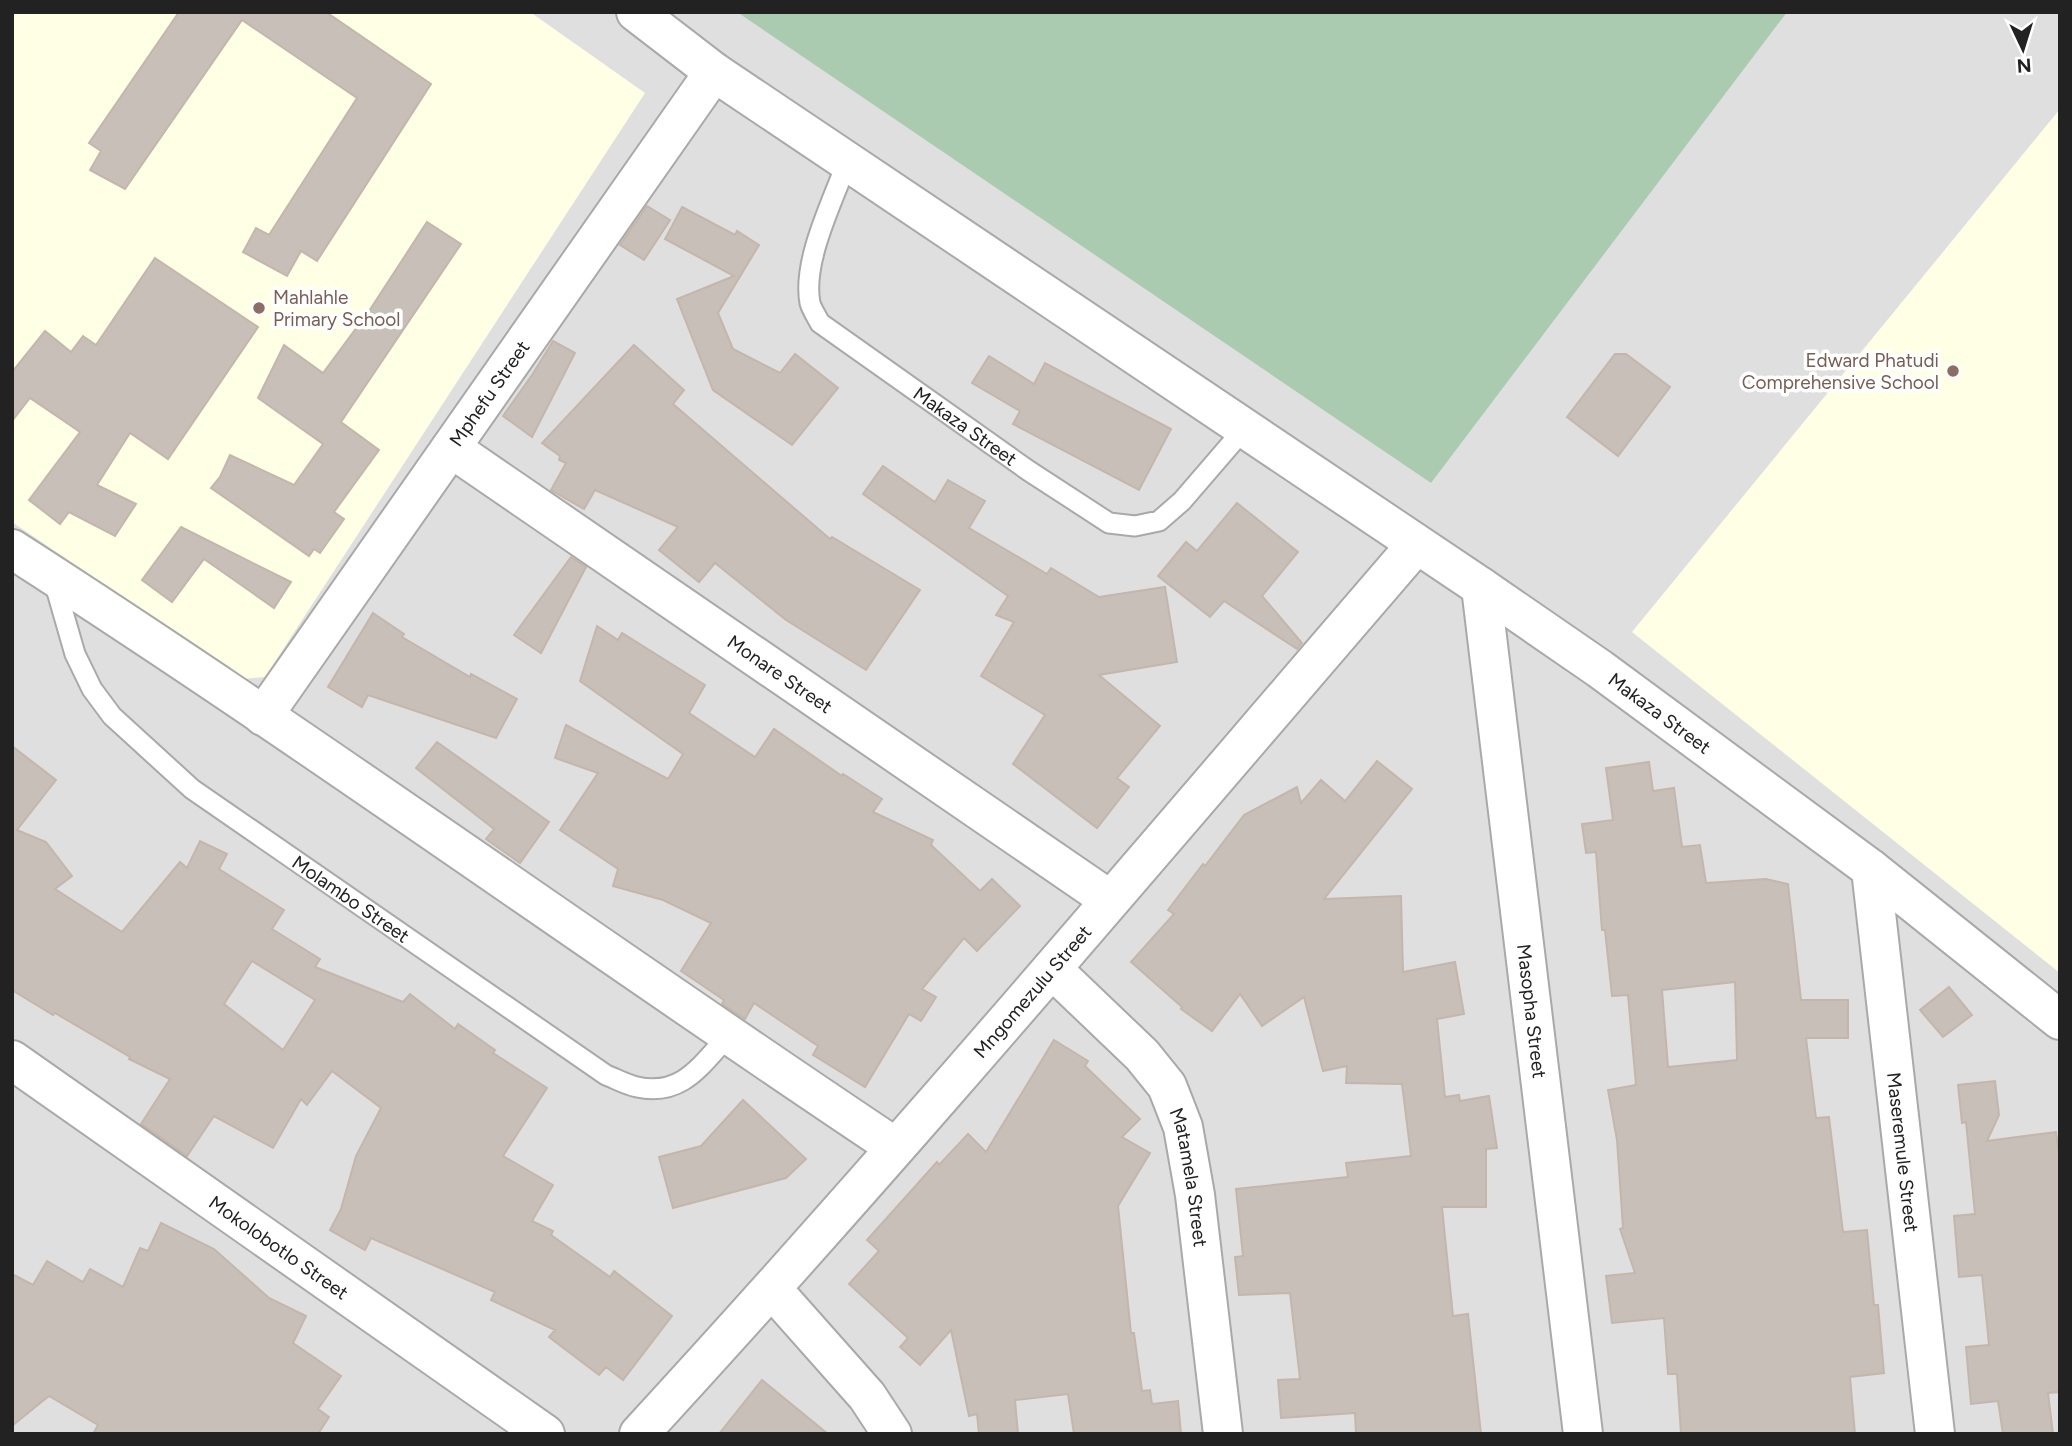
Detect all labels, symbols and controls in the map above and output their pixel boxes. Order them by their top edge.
north arrow [1988,14,2058,84]
text: N [2016,53,2032,77]
place label: Mahlahle Primary School [273,286,401,331]
marker: Mahlahle Primary School [251,300,267,316]
street label: Mphefu Street [444,336,534,451]
place label: Edward Phatudi Comprehensive School [1742,349,1939,394]
marker: Edward Phatudi Comprehensive School [1945,363,1961,379]
street label: Makaza Street [909,381,1022,470]
street label: Monare Street [723,630,837,718]
street label: Makaza Street [1604,668,1715,758]
street label: Molambo Street [288,850,414,947]
street label: Mngomezulu Street [968,920,1096,1062]
street label: Masopha Street [1513,942,1552,1079]
street label: Maseremule Street [1883,1071,1924,1234]
street label: Matamela Street [1165,1104,1212,1248]
street label: Mokolobotlo Street [205,1190,353,1304]

